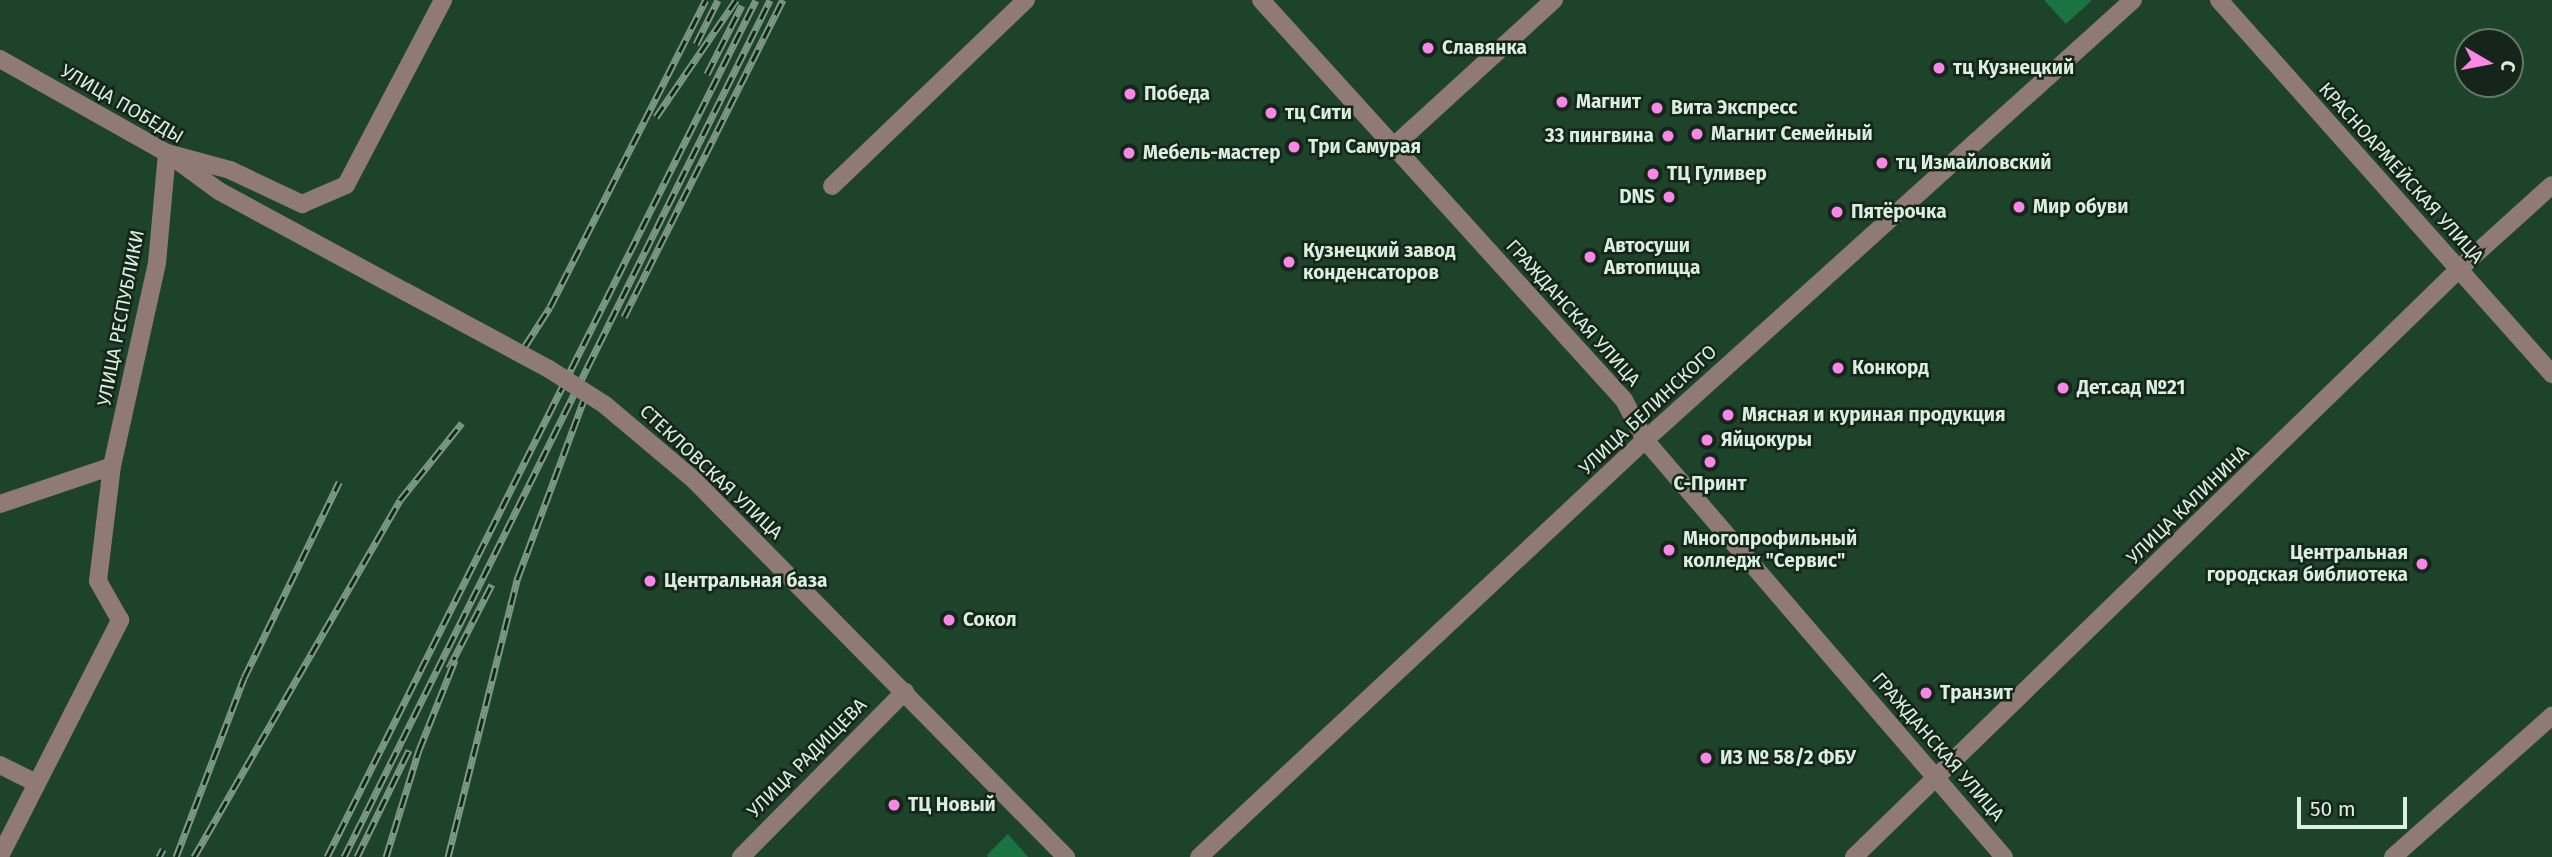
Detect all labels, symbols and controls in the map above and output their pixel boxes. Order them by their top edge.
north arrow [2454,28,2524,98]
place label: Славянка [1442,37,1527,59]
marker: Славянка [1420,40,1436,56]
place label: тц Кузнецкий [1953,57,2074,79]
text: С [2496,59,2520,74]
street label: УЛИЦА ПОБЕДЫ [56,60,188,148]
marker: тц Кузнецкий [1931,60,1947,76]
street label: КРАСНОАРМЕЙСКАЯ УЛИЦА [2314,78,2488,268]
place label: Победа [1144,83,1210,105]
marker: Победа [1122,86,1138,102]
place label: Магнит [1576,91,1641,113]
marker: Магнит [1554,94,1570,110]
place label: Вита Экспресс [1671,97,1797,119]
marker: Вита Экспресс [1649,100,1665,116]
place label: тц Сити [1285,102,1352,124]
marker: тц Сити [1263,105,1279,121]
place label: Магнит Семейный [1711,123,1873,145]
place label: 33 пингвина [1545,125,1654,147]
marker: Магнит Семейный [1689,126,1705,142]
marker: 33 пингвина [1660,128,1676,144]
place label: Три Самурая [1308,136,1421,158]
marker: Три Самурая [1286,139,1302,155]
place label: Мебель-мастер [1143,142,1281,164]
marker: Мебель-мастер [1121,145,1137,161]
place label: тц Измайловский [1896,152,2052,174]
marker: тц Измайловский [1874,155,1890,171]
place label: ТЦ Гуливер [1667,163,1767,185]
marker: ТЦ Гуливер [1645,166,1661,182]
place label: DNS [1619,186,1655,208]
marker: DNS [1661,189,1677,205]
place label: Мир обуви [2033,196,2128,218]
marker: Мир обуви [2011,199,2027,215]
place label: Пятёрочка [1851,201,1947,223]
marker: Пятёрочка [1829,204,1845,220]
street label: УЛИЦА РЕСПУБЛИКИ [93,228,149,408]
street label: ГРАЖДАНСКАЯ УЛИЦА [1501,235,1645,391]
place label: Автосуши Автопицца [1604,235,1700,279]
place label: Кузнецкий завод конденсаторов [1303,240,1455,284]
marker: Автосуши Автопицца [1582,249,1598,265]
marker: Кузнецкий завод конденсаторов [1281,254,1297,270]
street label: УЛИЦА БЕЛИНСКОГО [1574,340,1722,480]
place label: Конкорд [1852,357,1929,379]
marker: Конкорд [1830,360,1846,376]
place label: Дет.сад №21 [2077,377,2185,399]
marker: Дет.сад №21 [2055,380,2071,396]
street label: СТЕКЛОВСКАЯ УЛИЦА [635,400,787,544]
place label: Мясная и куриная продукция [1742,404,2006,426]
marker: Мясная и куриная продукция [1720,407,1736,423]
place label: Яйцокуры [1721,429,1812,451]
marker: Яйцокуры [1699,432,1715,448]
street label: УЛИЦА КАЛИНИНА [2122,441,2254,569]
marker: С-Принт [1702,454,1718,470]
place label: С-Принт [1674,473,1746,495]
place label: Многопрофильный колледж "Сервис" [1683,528,1857,572]
marker: Многопрофильный колледж "Сервис" [1661,542,1677,558]
place label: Центральная городская библиотека [2207,542,2408,586]
marker: Центральная городская библиотека [2414,556,2430,572]
place label: Центральная база [664,570,827,592]
marker: Центральная база [642,573,658,589]
place label: Сокол [963,609,1017,631]
marker: Сокол [941,612,957,628]
street label: ГРАЖДАНСКАЯ УЛИЦА [1867,668,2009,826]
place label: Транзит [1940,682,2013,704]
marker: Транзит [1918,685,1934,701]
street label: УЛИЦА РАДИЩЕВА [743,694,871,822]
place label: ИЗ № 58/2 ФБУ [1720,747,1856,769]
marker: ИЗ № 58/2 ФБУ [1698,750,1714,766]
scale bar [2300,784,2410,828]
place label: ТЦ Новый [908,794,996,816]
text: 50 m [2310,796,2356,822]
marker: ТЦ Новый [886,797,902,813]

